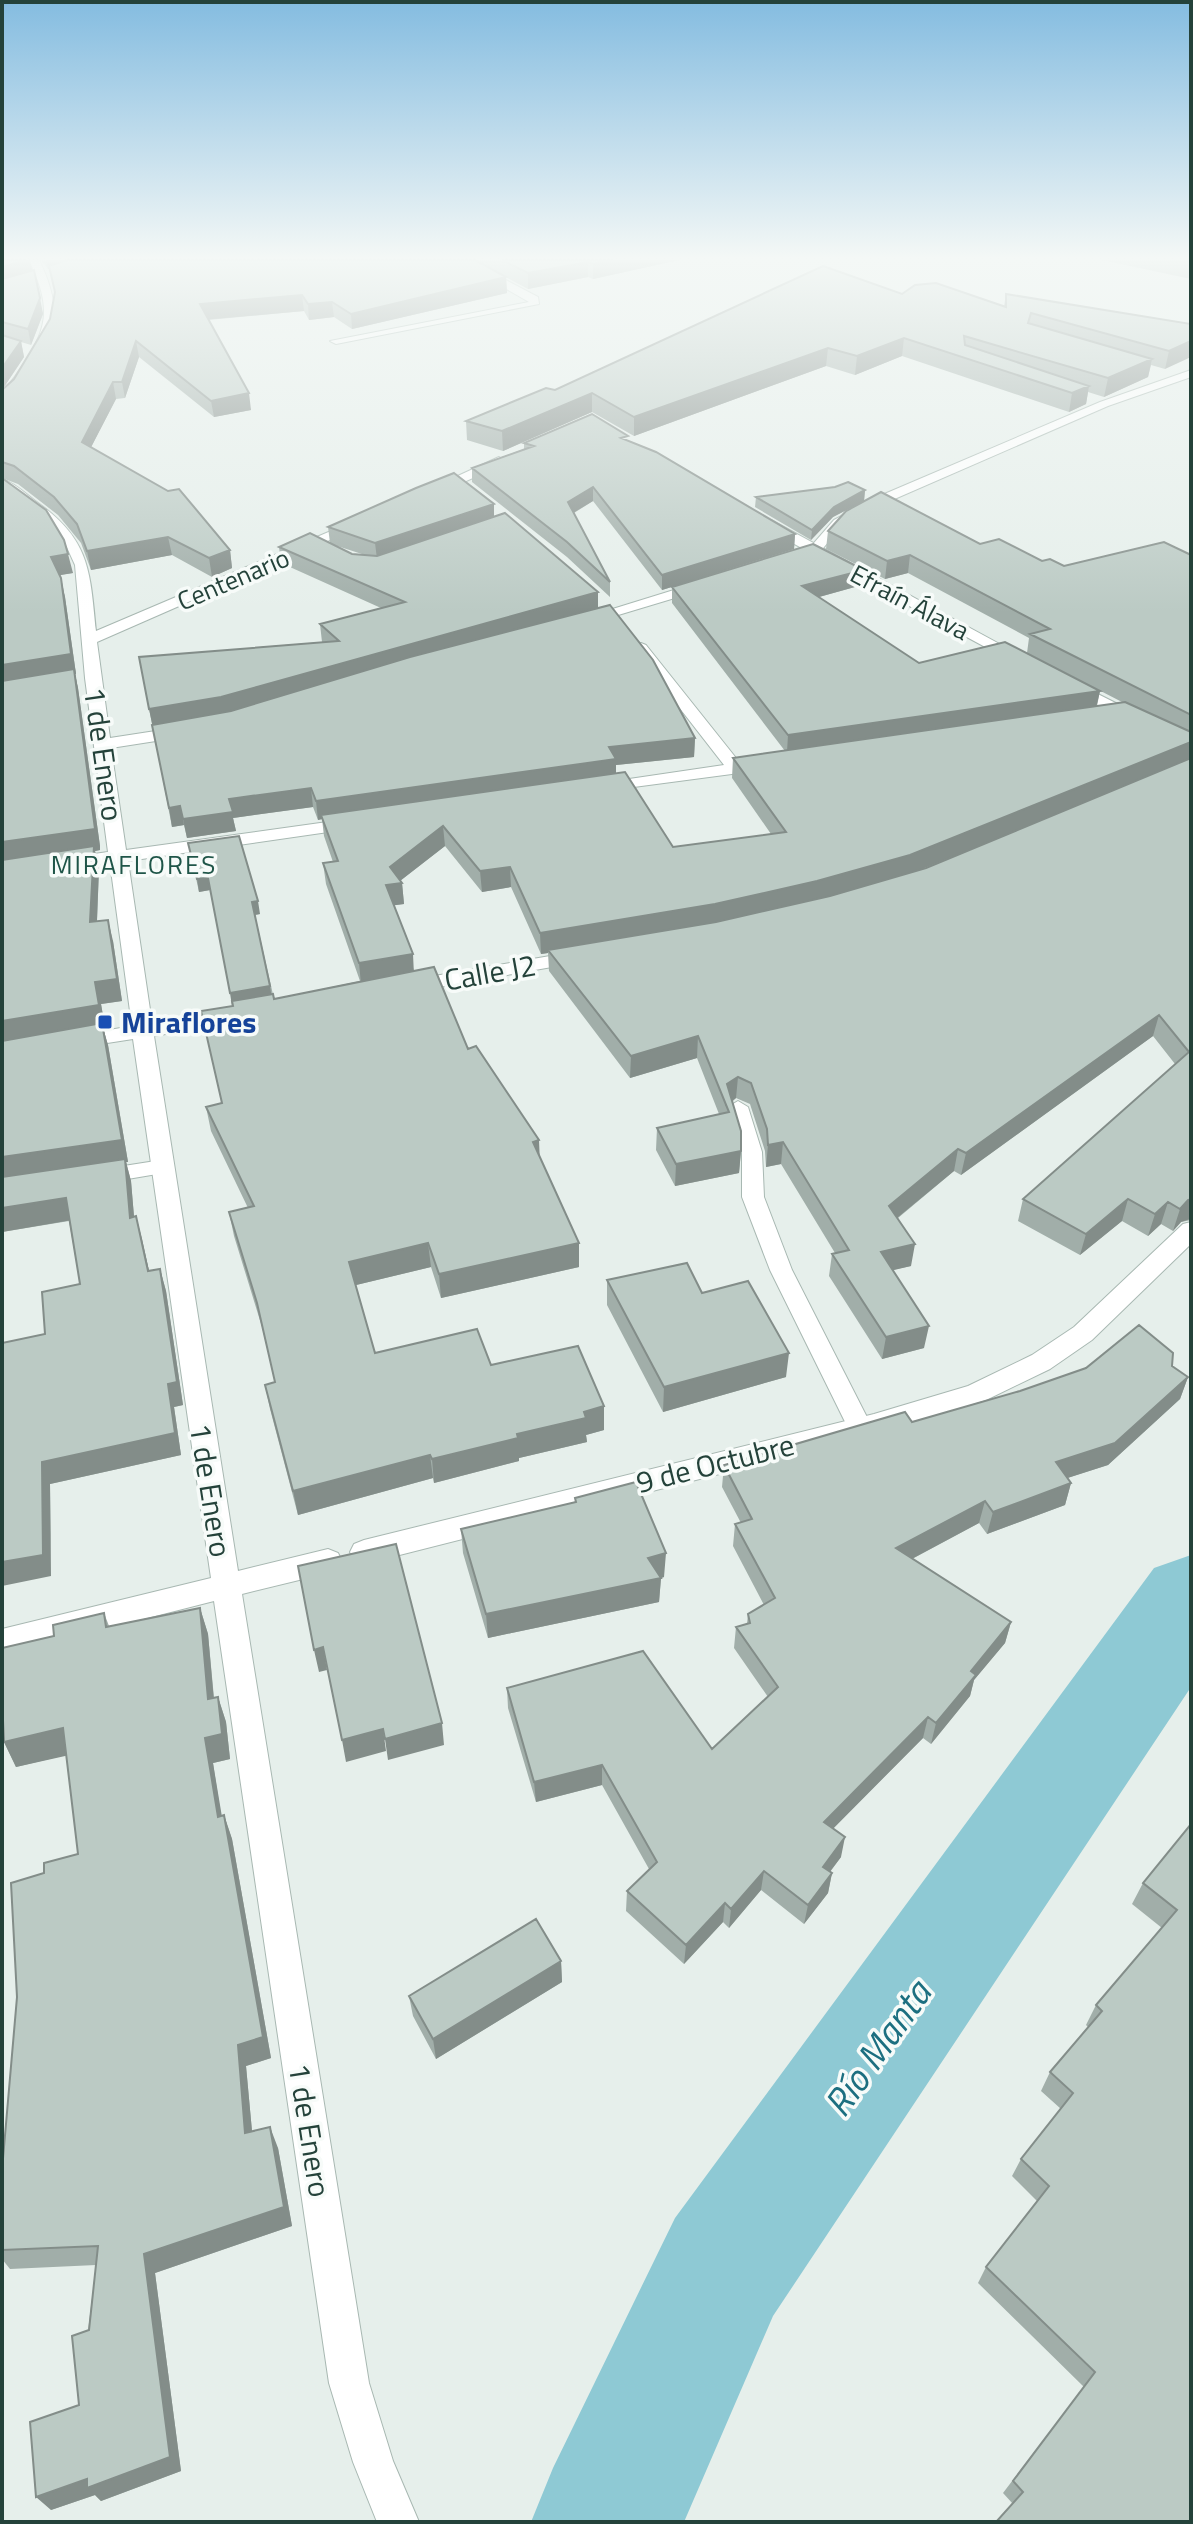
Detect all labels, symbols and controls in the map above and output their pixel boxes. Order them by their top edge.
street label: Centenario [171,538,295,620]
street label: Efraín Álava [843,554,977,650]
street label: 1 de Enero [72,684,136,824]
district label: MIRAFLORES [51,845,217,884]
street label: Calle J2 [440,941,540,1003]
place label: Miraflores [121,999,256,1045]
marker: Miraflores [96,1013,114,1031]
street label: 1 de Enero [178,1420,244,1560]
street label: 9 de Octubre [631,1421,799,1505]
water label: Río Manta [809,1966,946,2128]
street label: 1 de Enero [277,2060,343,2200]

